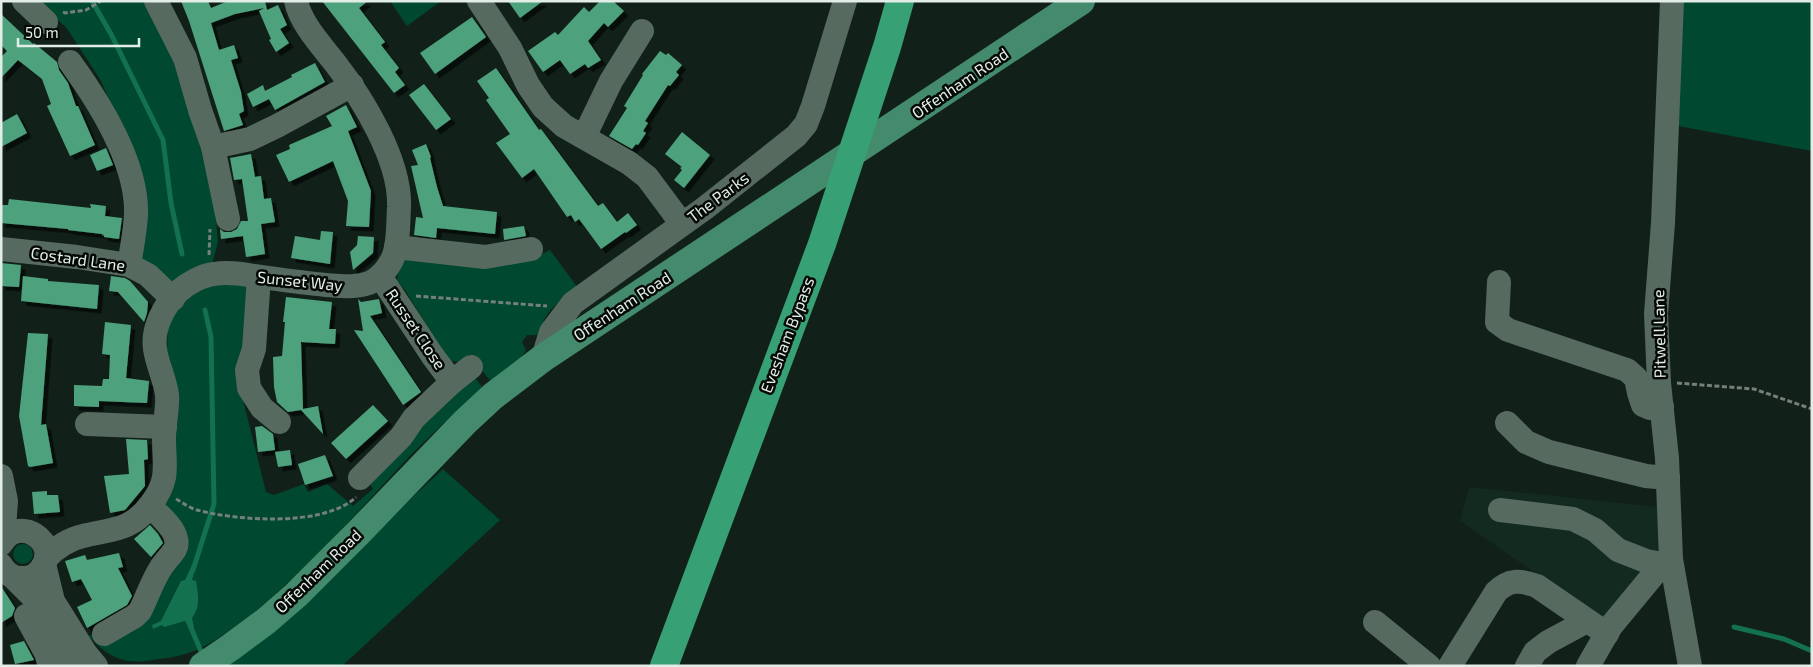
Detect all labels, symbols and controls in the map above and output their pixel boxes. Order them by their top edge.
scale bar [18,15,139,47]
text: 50 m [25,23,59,41]
street label: Offenham Road [908,43,1012,122]
street label: The Parks [683,167,752,226]
street label: Costard Lane [30,242,126,275]
street label: Sunset Way [256,267,344,294]
street label: Offenham Road [569,267,674,344]
street label: Evesham Bypass [756,274,817,395]
street label: Russet Close [382,285,450,373]
street label: Pitwell Lane [1648,289,1669,379]
street label: Offenham Road [271,525,365,616]

